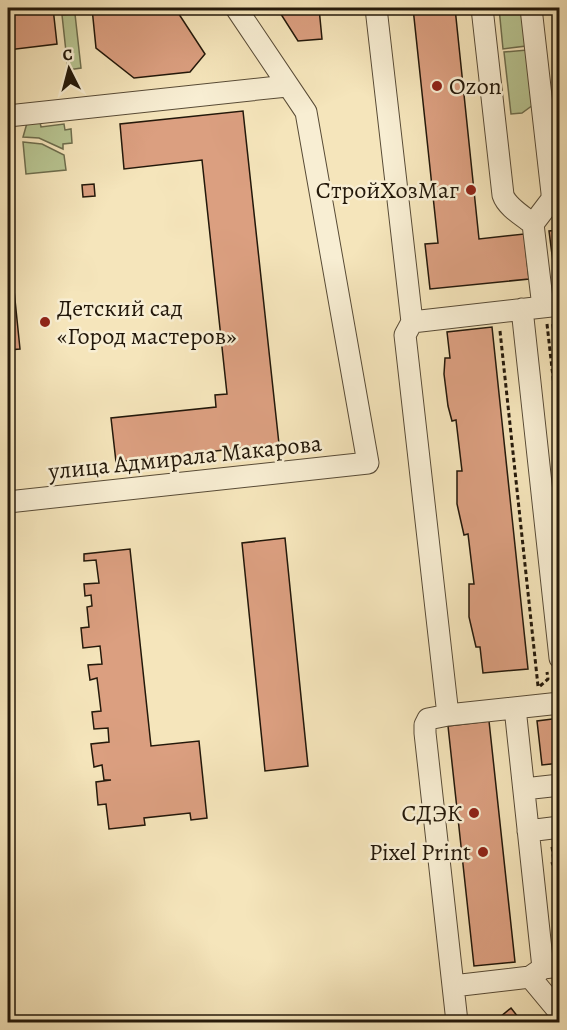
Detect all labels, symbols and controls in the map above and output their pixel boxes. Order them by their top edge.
north arrow [39,39,99,99]
text: С [61,44,74,67]
place label: Ozon [449,70,502,102]
marker: Ozon [430,79,444,93]
place label: СтройХозМаг [316,174,459,206]
marker: СтройХозМаг [464,183,478,197]
place label: Детский сад «Город мастеров» [57,292,236,352]
marker: Детский сад «Город мастеров» [38,315,52,329]
street label: улица Адмирала Макарова [46,427,323,487]
place label: СДЭК [402,797,463,829]
marker: СДЭК [467,806,481,820]
place label: Pixel Print [369,836,471,868]
marker: Pixel Print [476,845,490,859]

